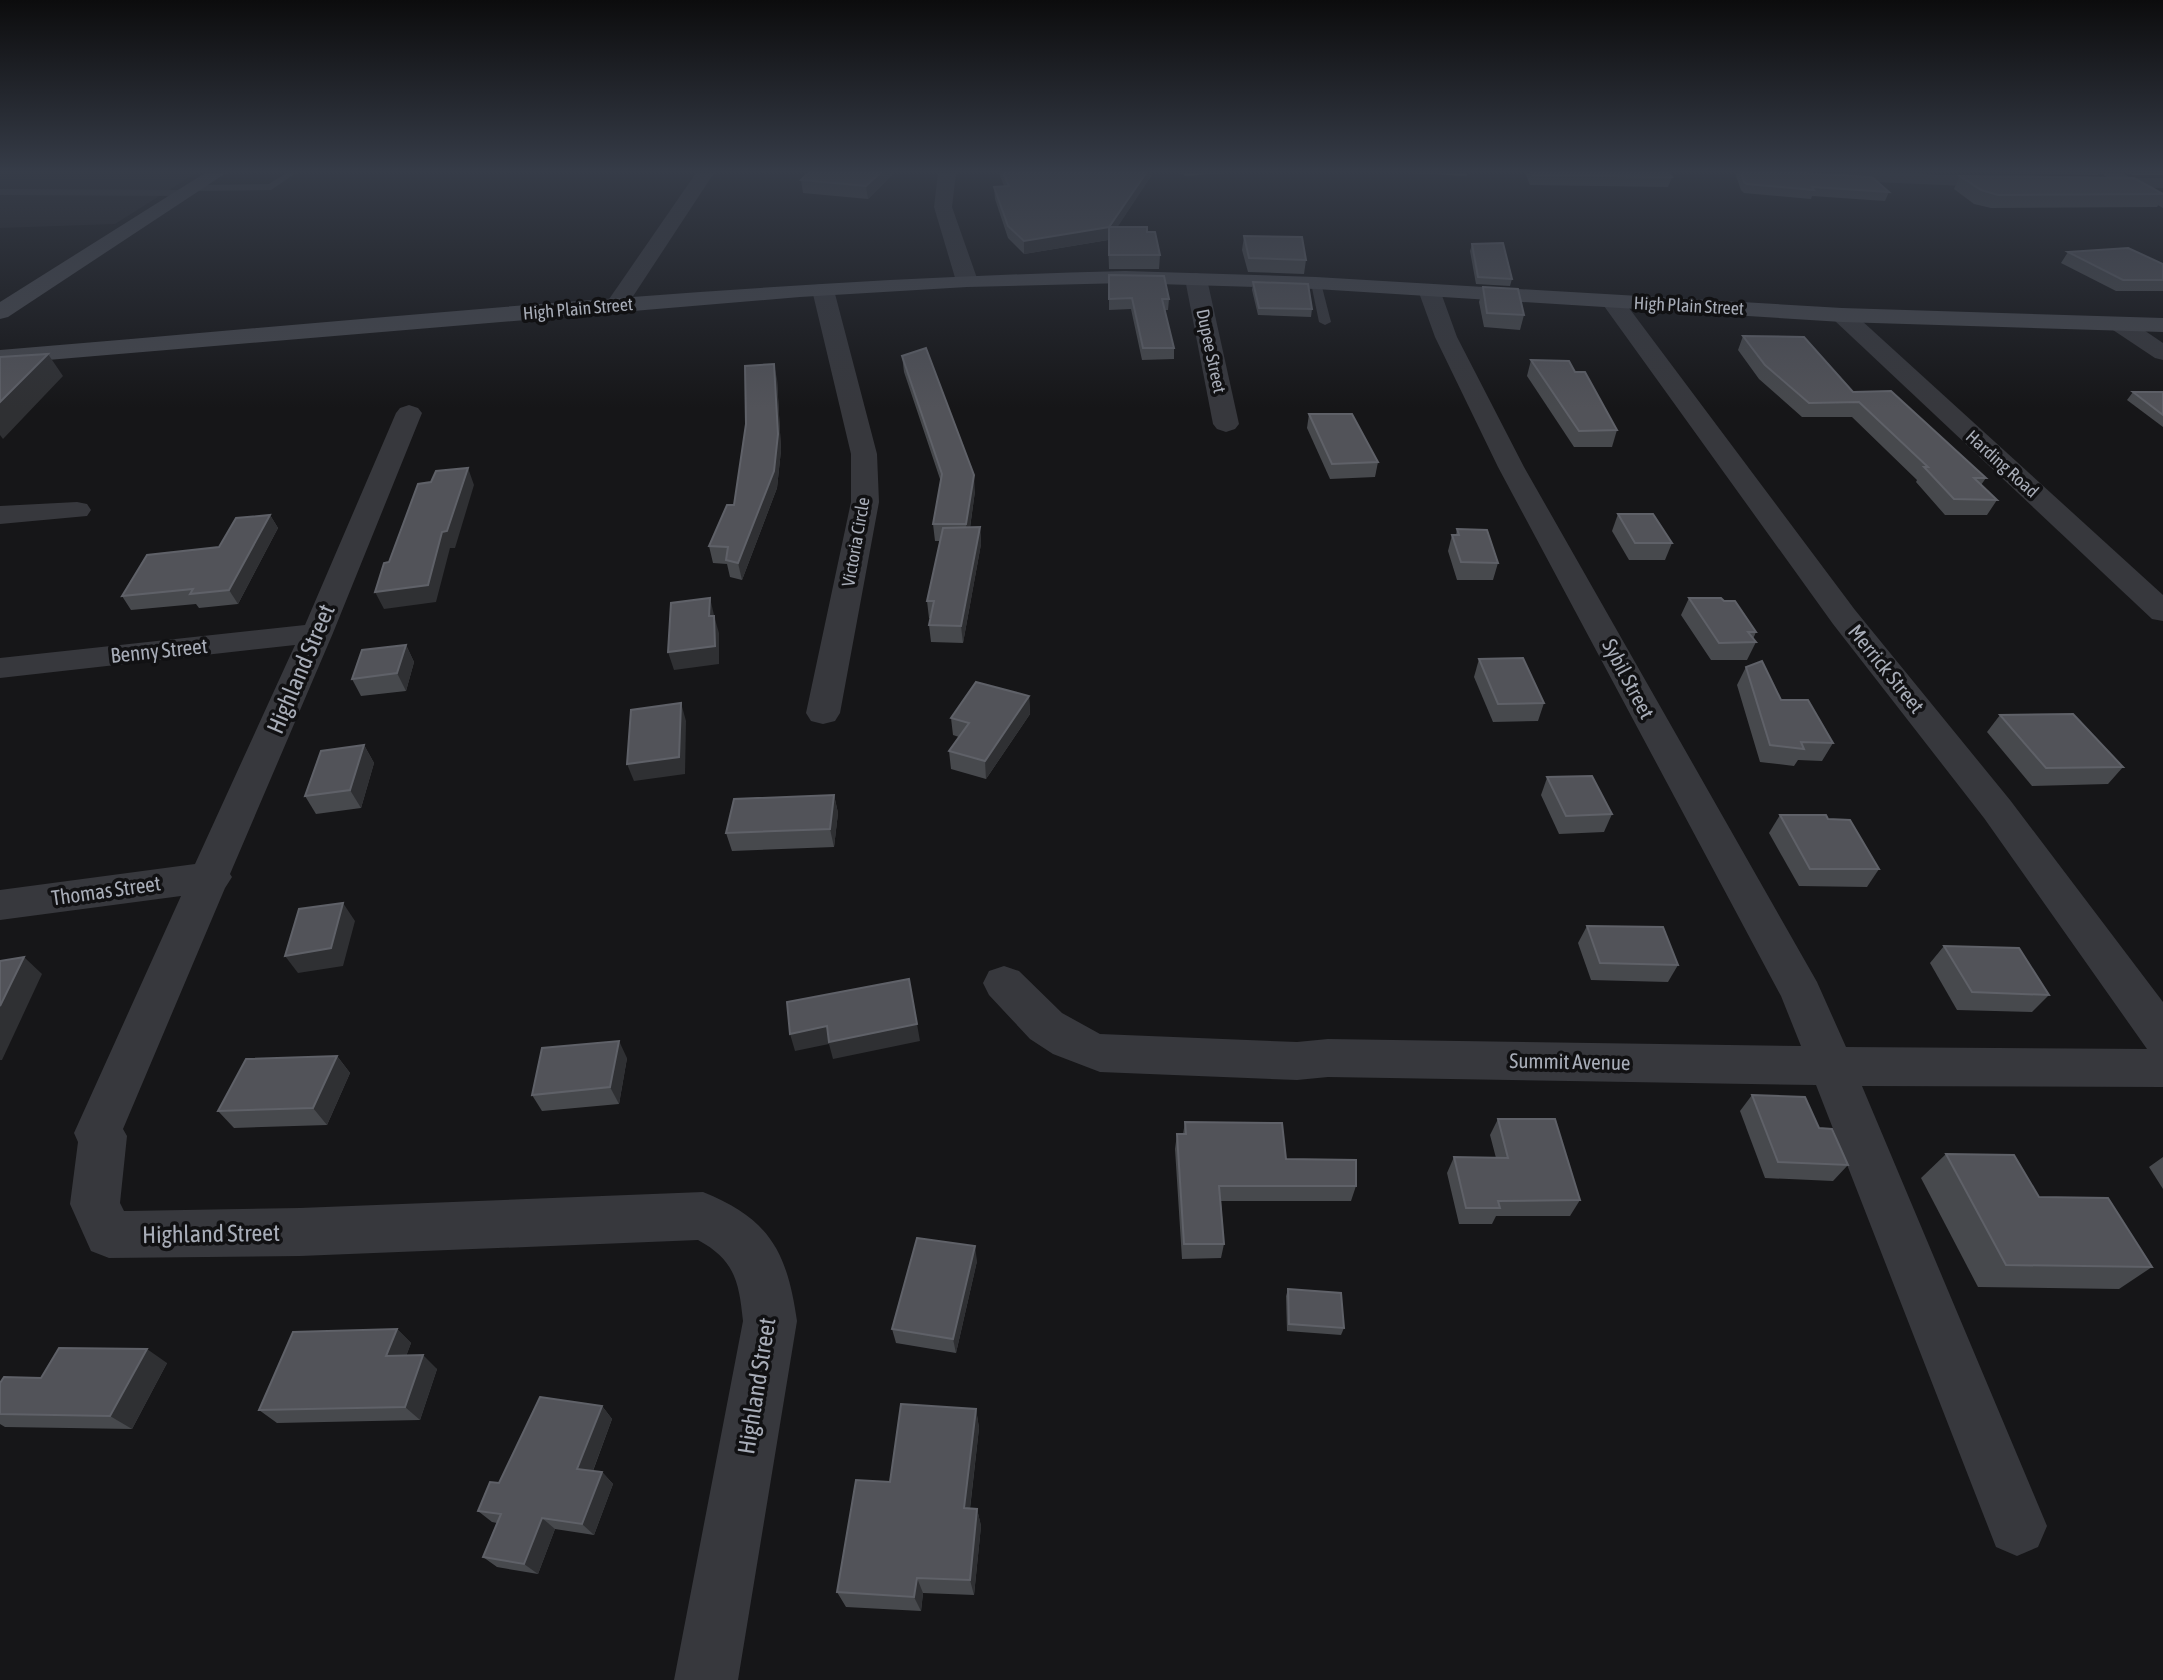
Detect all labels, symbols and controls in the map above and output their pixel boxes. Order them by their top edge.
street label: High Plain Street [1633,292,1745,319]
street label: High Plain Street [522,293,634,324]
street label: Dupee Street [1192,307,1231,395]
street label: Harding Road [1962,426,2043,502]
street label: Victoria Circle [837,496,874,588]
street label: Highland Street [261,600,340,738]
street label: Merrick Street [1844,619,1930,717]
street label: Benny Street [109,633,209,667]
street label: Sybil Street [1598,635,1660,722]
street label: Thomas Street [50,870,162,910]
street label: Summit Avenue [1509,1048,1631,1074]
street label: Highland Street [142,1219,280,1248]
street label: Highland Street [732,1316,781,1456]

